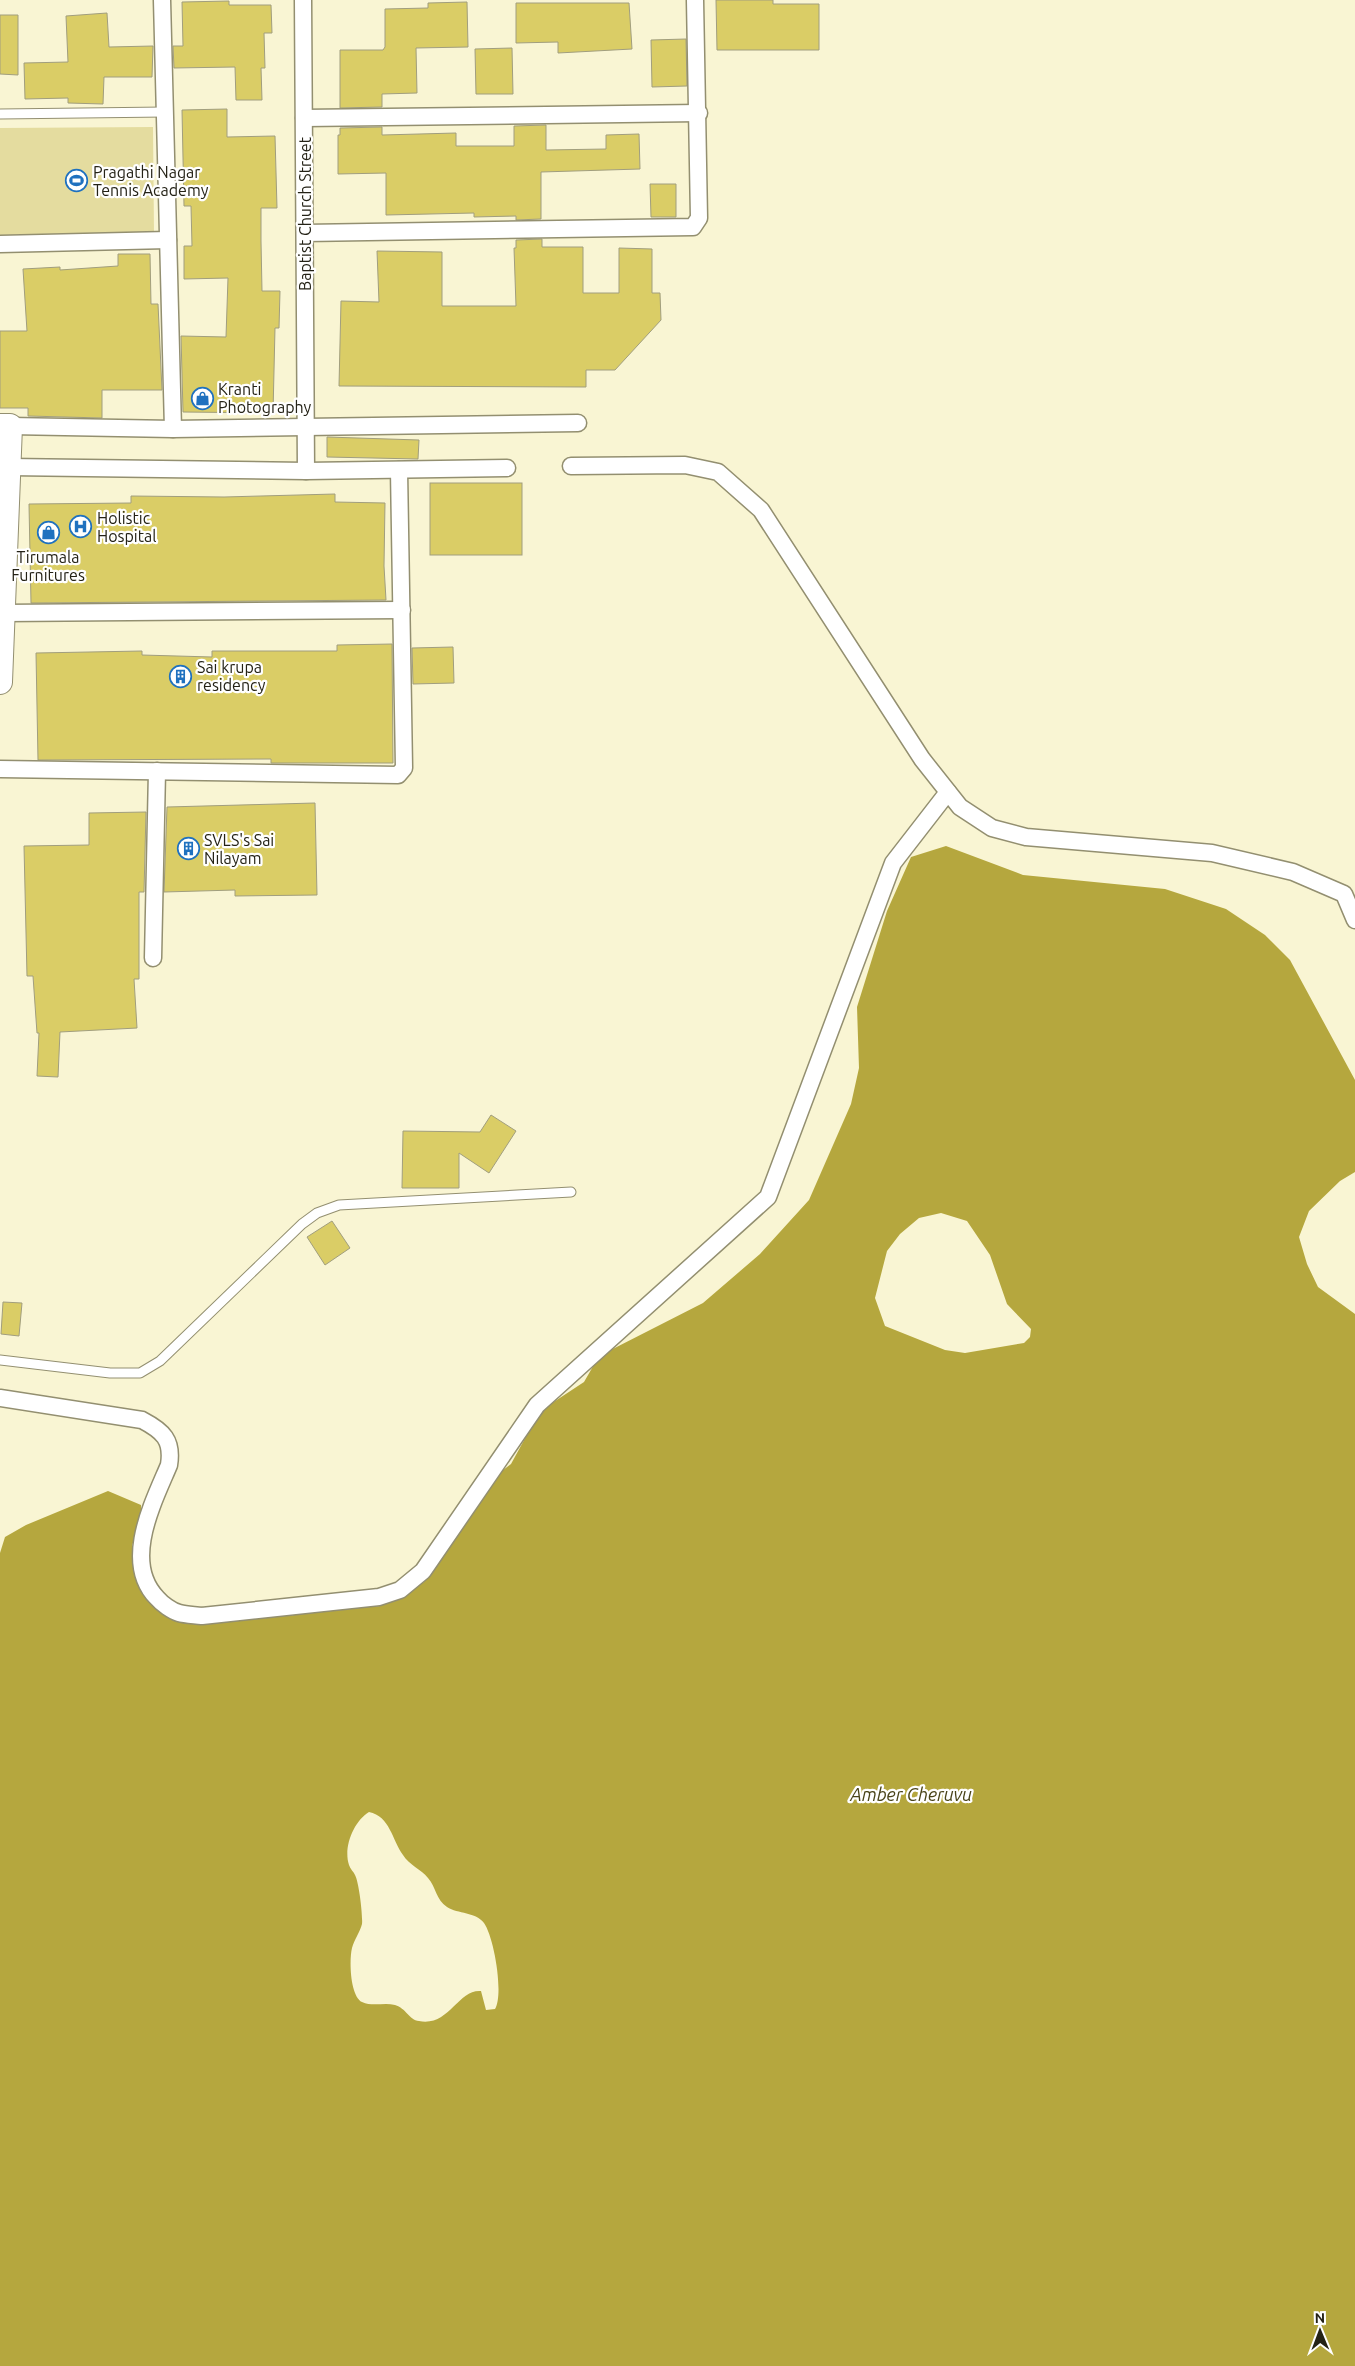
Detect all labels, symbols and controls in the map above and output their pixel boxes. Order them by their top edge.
street label: Baptist Church Street [296,136,314,291]
place label: Pragathi Nagar Tennis Academy [93,163,209,199]
sports icon: Pragathi Nagar Tennis Academy [65,169,89,193]
place label: Kranti Photography [218,380,311,416]
shop icon: Kranti Photography [190,386,214,410]
place label: Holistic Hospital [97,509,156,545]
hospital icon: Holistic Hospital [69,515,93,539]
shop icon: Tirumala Furnitures [36,521,60,545]
place label: Tirumala Furnitures [11,548,85,584]
place label: Sai krupa residency [197,658,266,694]
building icon: Sai krupa residency [169,664,193,688]
place label: SVLS's Sai Nilayam [204,831,274,867]
building icon: SVLS's Sai Nilayam [176,837,200,861]
water label: Amber Cheruvu [849,1784,972,1804]
north arrow [1295,2306,1345,2356]
text: N [1314,2310,1325,2326]

